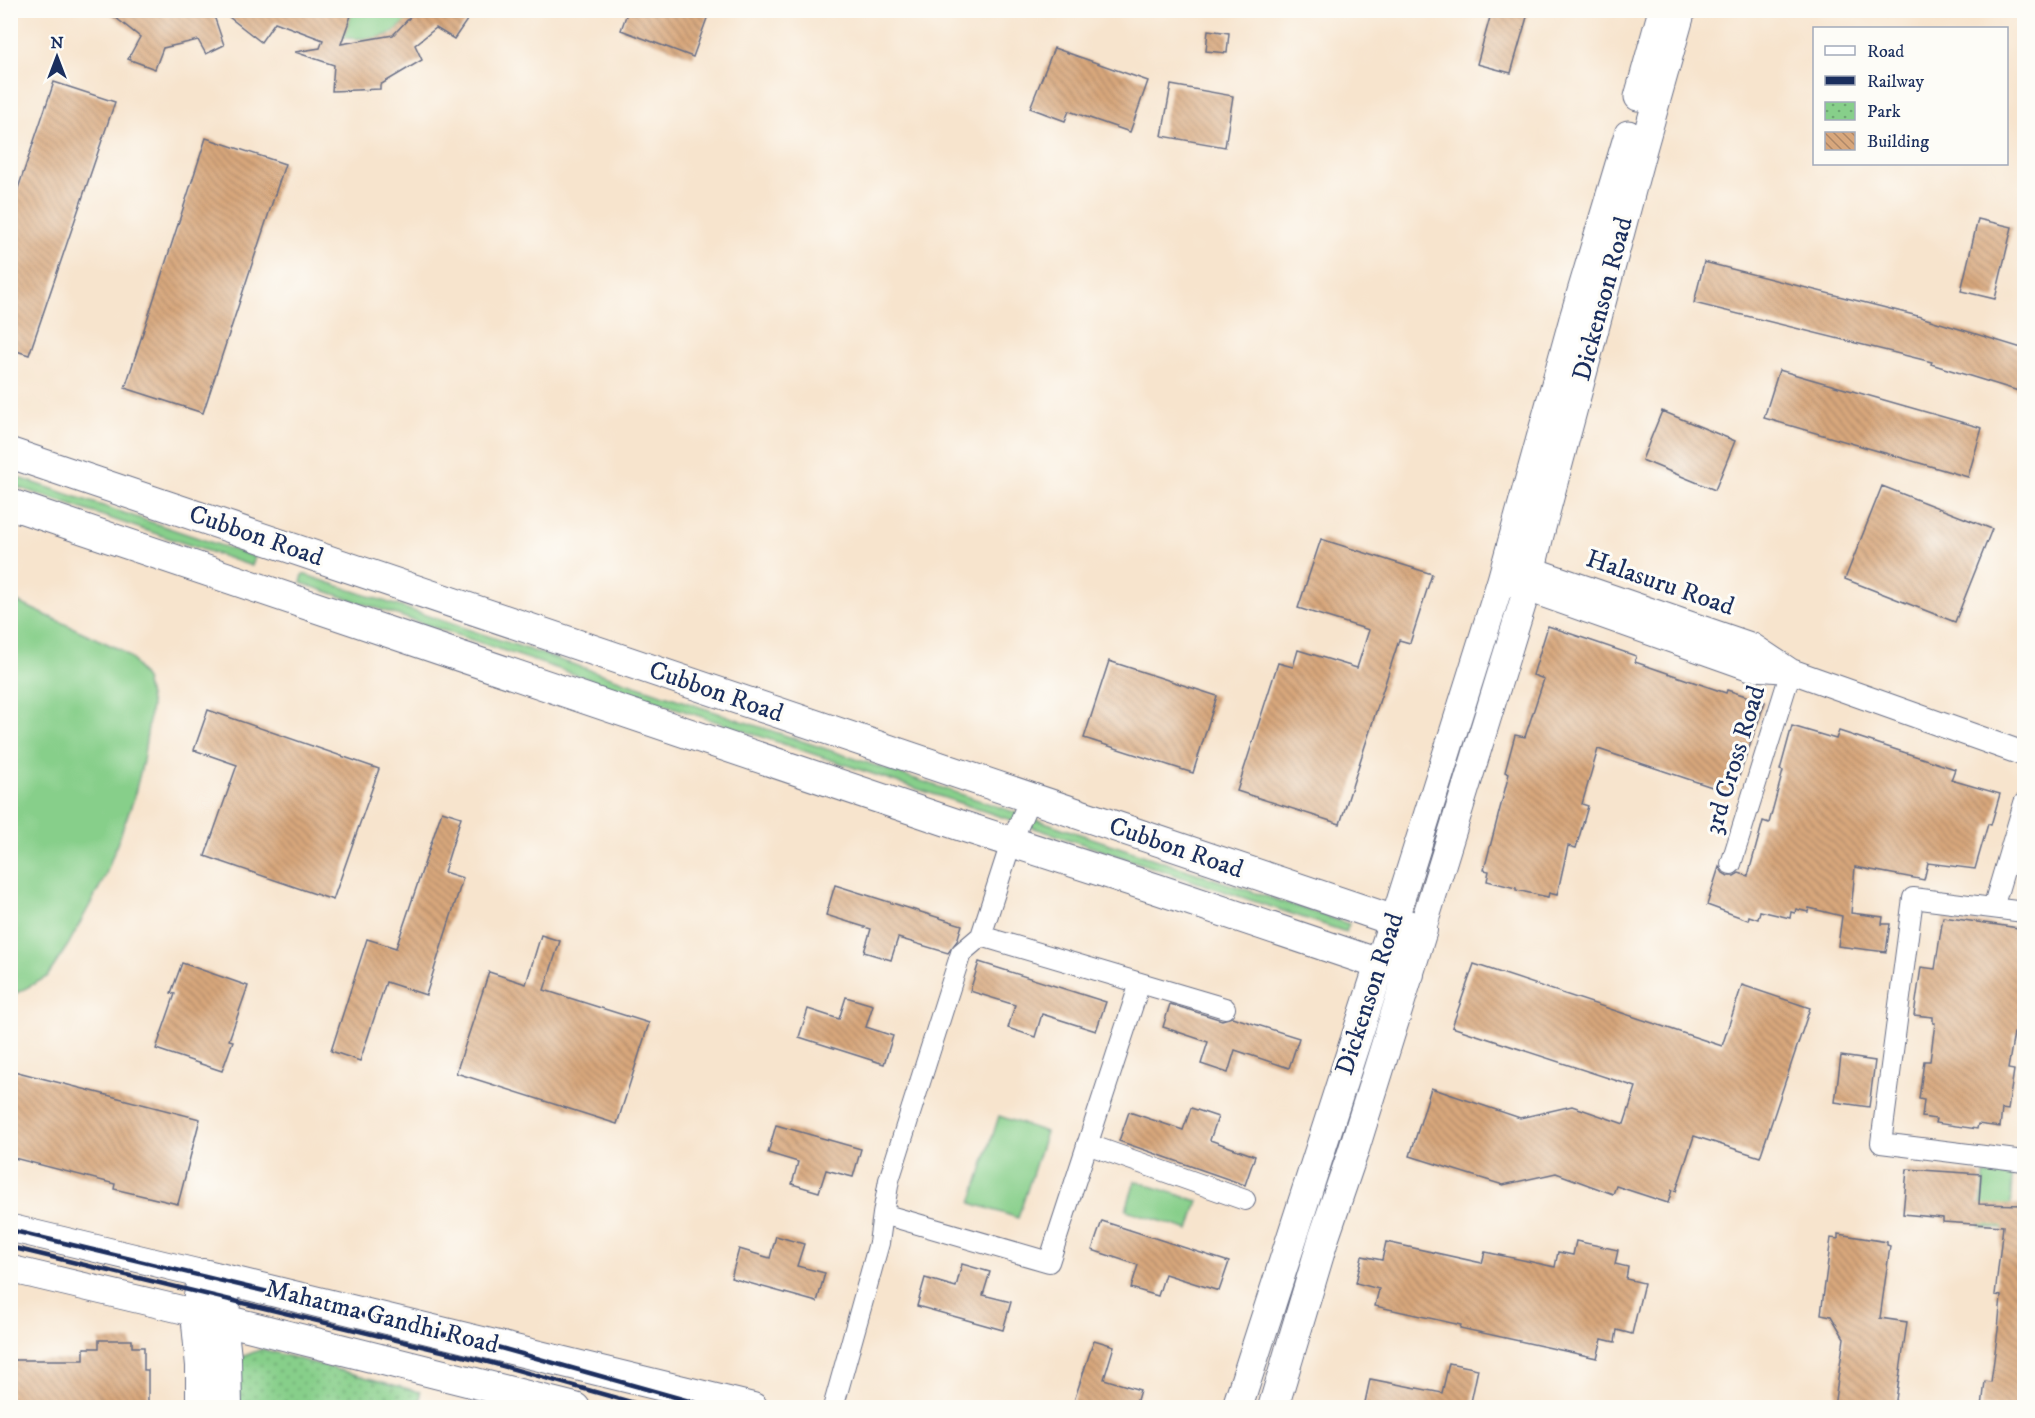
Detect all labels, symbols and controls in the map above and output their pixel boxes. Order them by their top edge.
north arrow [27,27,87,87]
legend [1813,27,2008,165]
text: N [50,33,64,53]
text: Road [1867,41,1904,63]
text: Railway [1867,71,1925,93]
text: Park [1867,101,1901,123]
text: Building [1867,131,1929,153]
street label: Dickenson Road [1565,213,1641,385]
street label: Cubbon Road [185,498,328,574]
street label: Halasuru Road [1582,542,1738,624]
street label: Cubbon Road [645,654,788,730]
street label: 3rd Cross Road [1697,681,1773,839]
street label: Cubbon Road [1105,810,1248,886]
street label: Dickenson Road [1328,909,1412,1079]
street label: Mahatma Gandhi Road [262,1272,502,1362]

